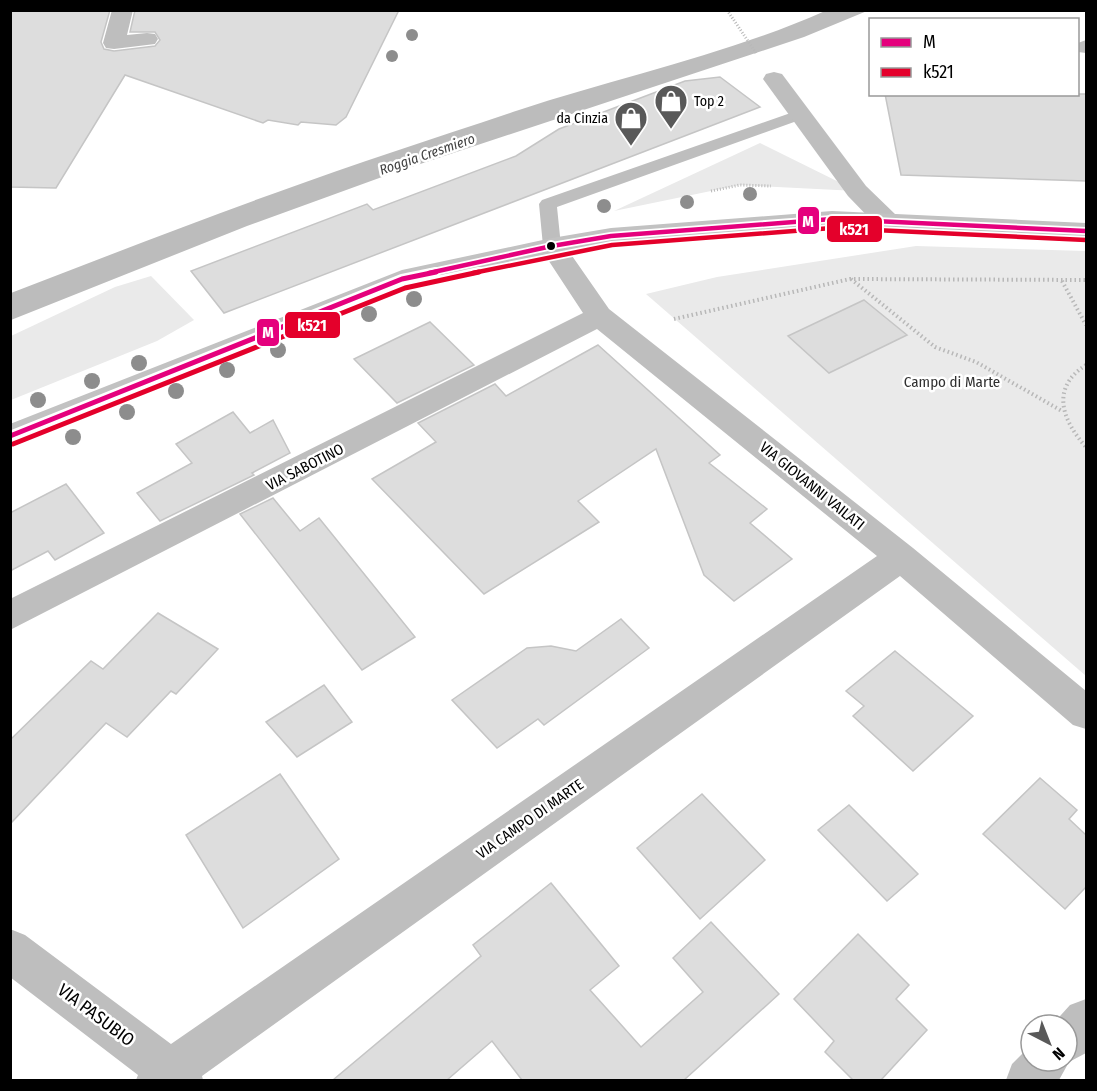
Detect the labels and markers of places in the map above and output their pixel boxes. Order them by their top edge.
shop icon: Top 2 [653,83,689,130]
place label: Top 2 [694,93,724,110]
shop icon: da Cinzia [613,100,649,147]
place label: da Cinzia [556,110,608,127]
unlabelled marker [545,240,557,252]

